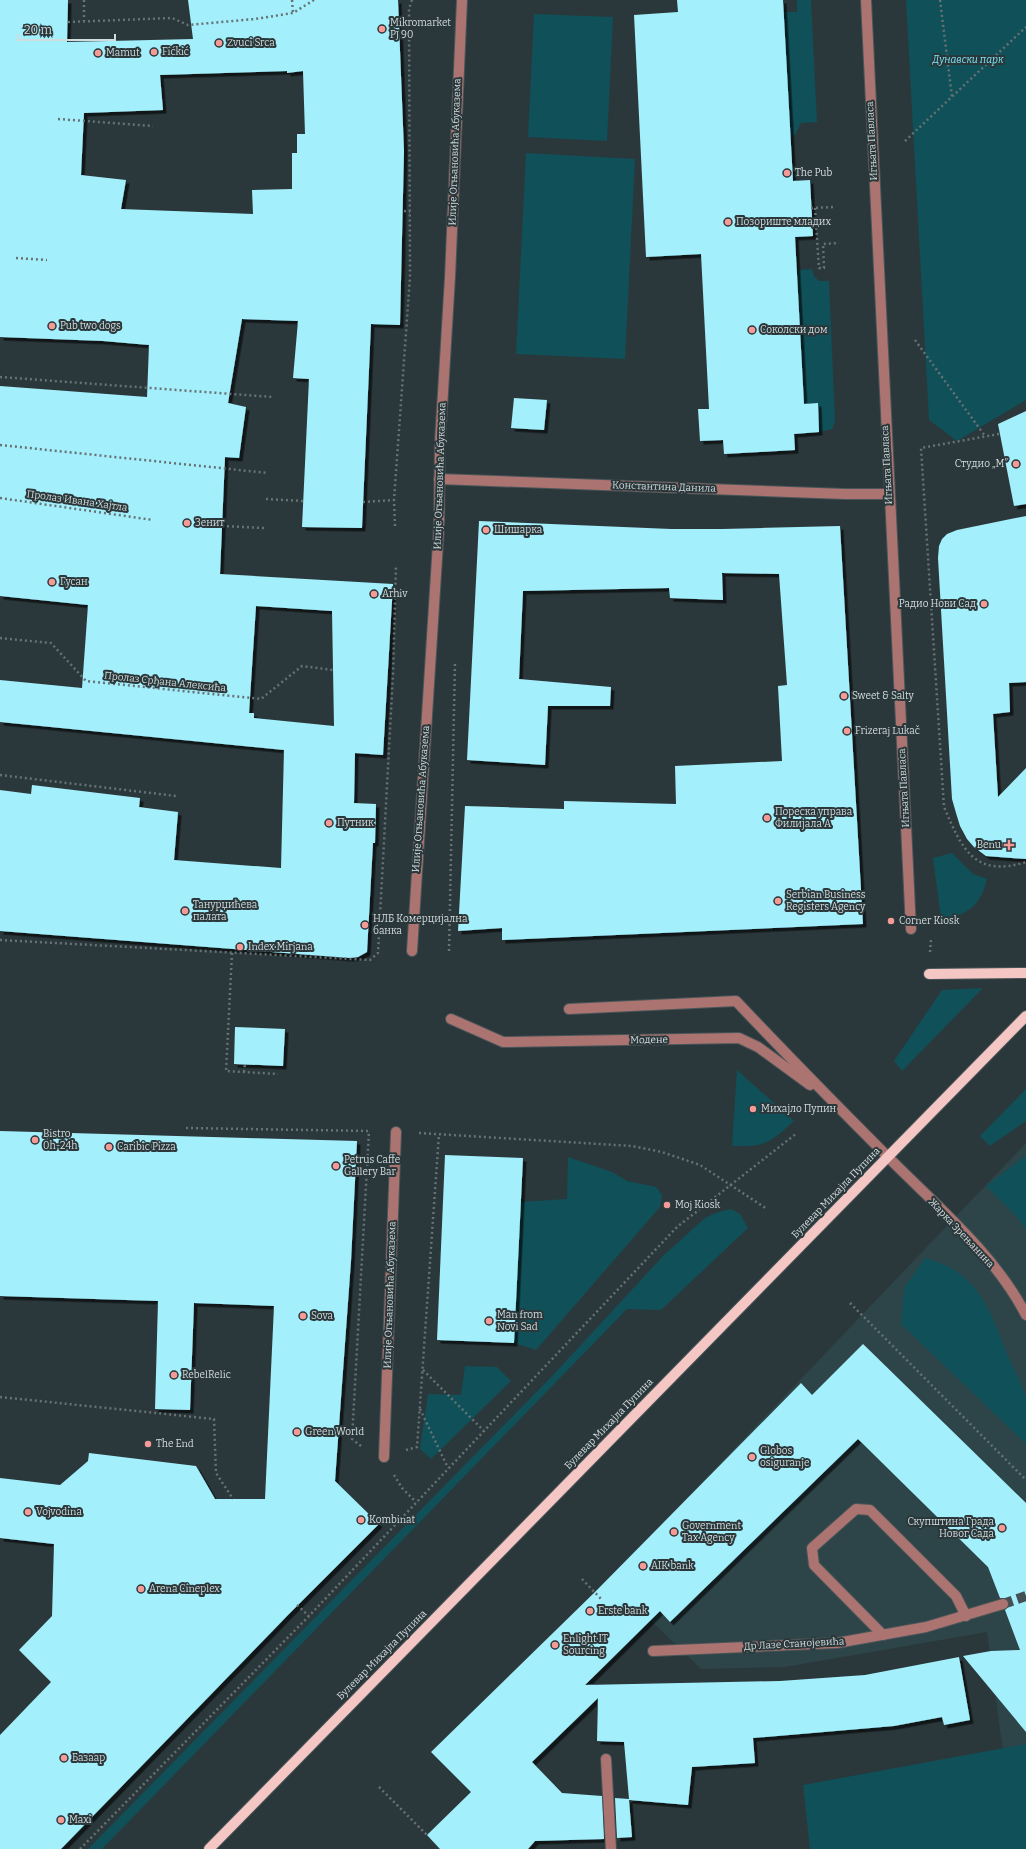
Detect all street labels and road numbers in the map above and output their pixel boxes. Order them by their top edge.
street label: Илије Огњановића Абуказема [445,78,464,226]
street label: Игњата Павласа [864,101,880,181]
street label: Илије Огњановића Абуказема [430,402,449,550]
street label: Игњата Павласа [879,425,895,505]
street label: Константина Данила [612,479,717,495]
street label: Пролаз Ивана Хајтла [26,488,129,514]
street label: Пролаз Срђана Алексића [103,670,227,694]
street label: Илије Огњановића Абуказема [409,725,432,873]
street label: Игњата Павласа [896,748,912,828]
street label: Модене [630,1034,668,1046]
street label: Булевар Михајла Пупина [789,1145,883,1241]
street label: Жарка Зрењанина [926,1196,997,1271]
street label: Илије Огњановића Абуказема [380,1221,399,1369]
street label: Булевар Михајла Пупина [562,1376,656,1472]
street label: Булевар Михајла Пупина [335,1607,430,1702]
street label: Др Лазе Станојевића [743,1635,845,1653]

